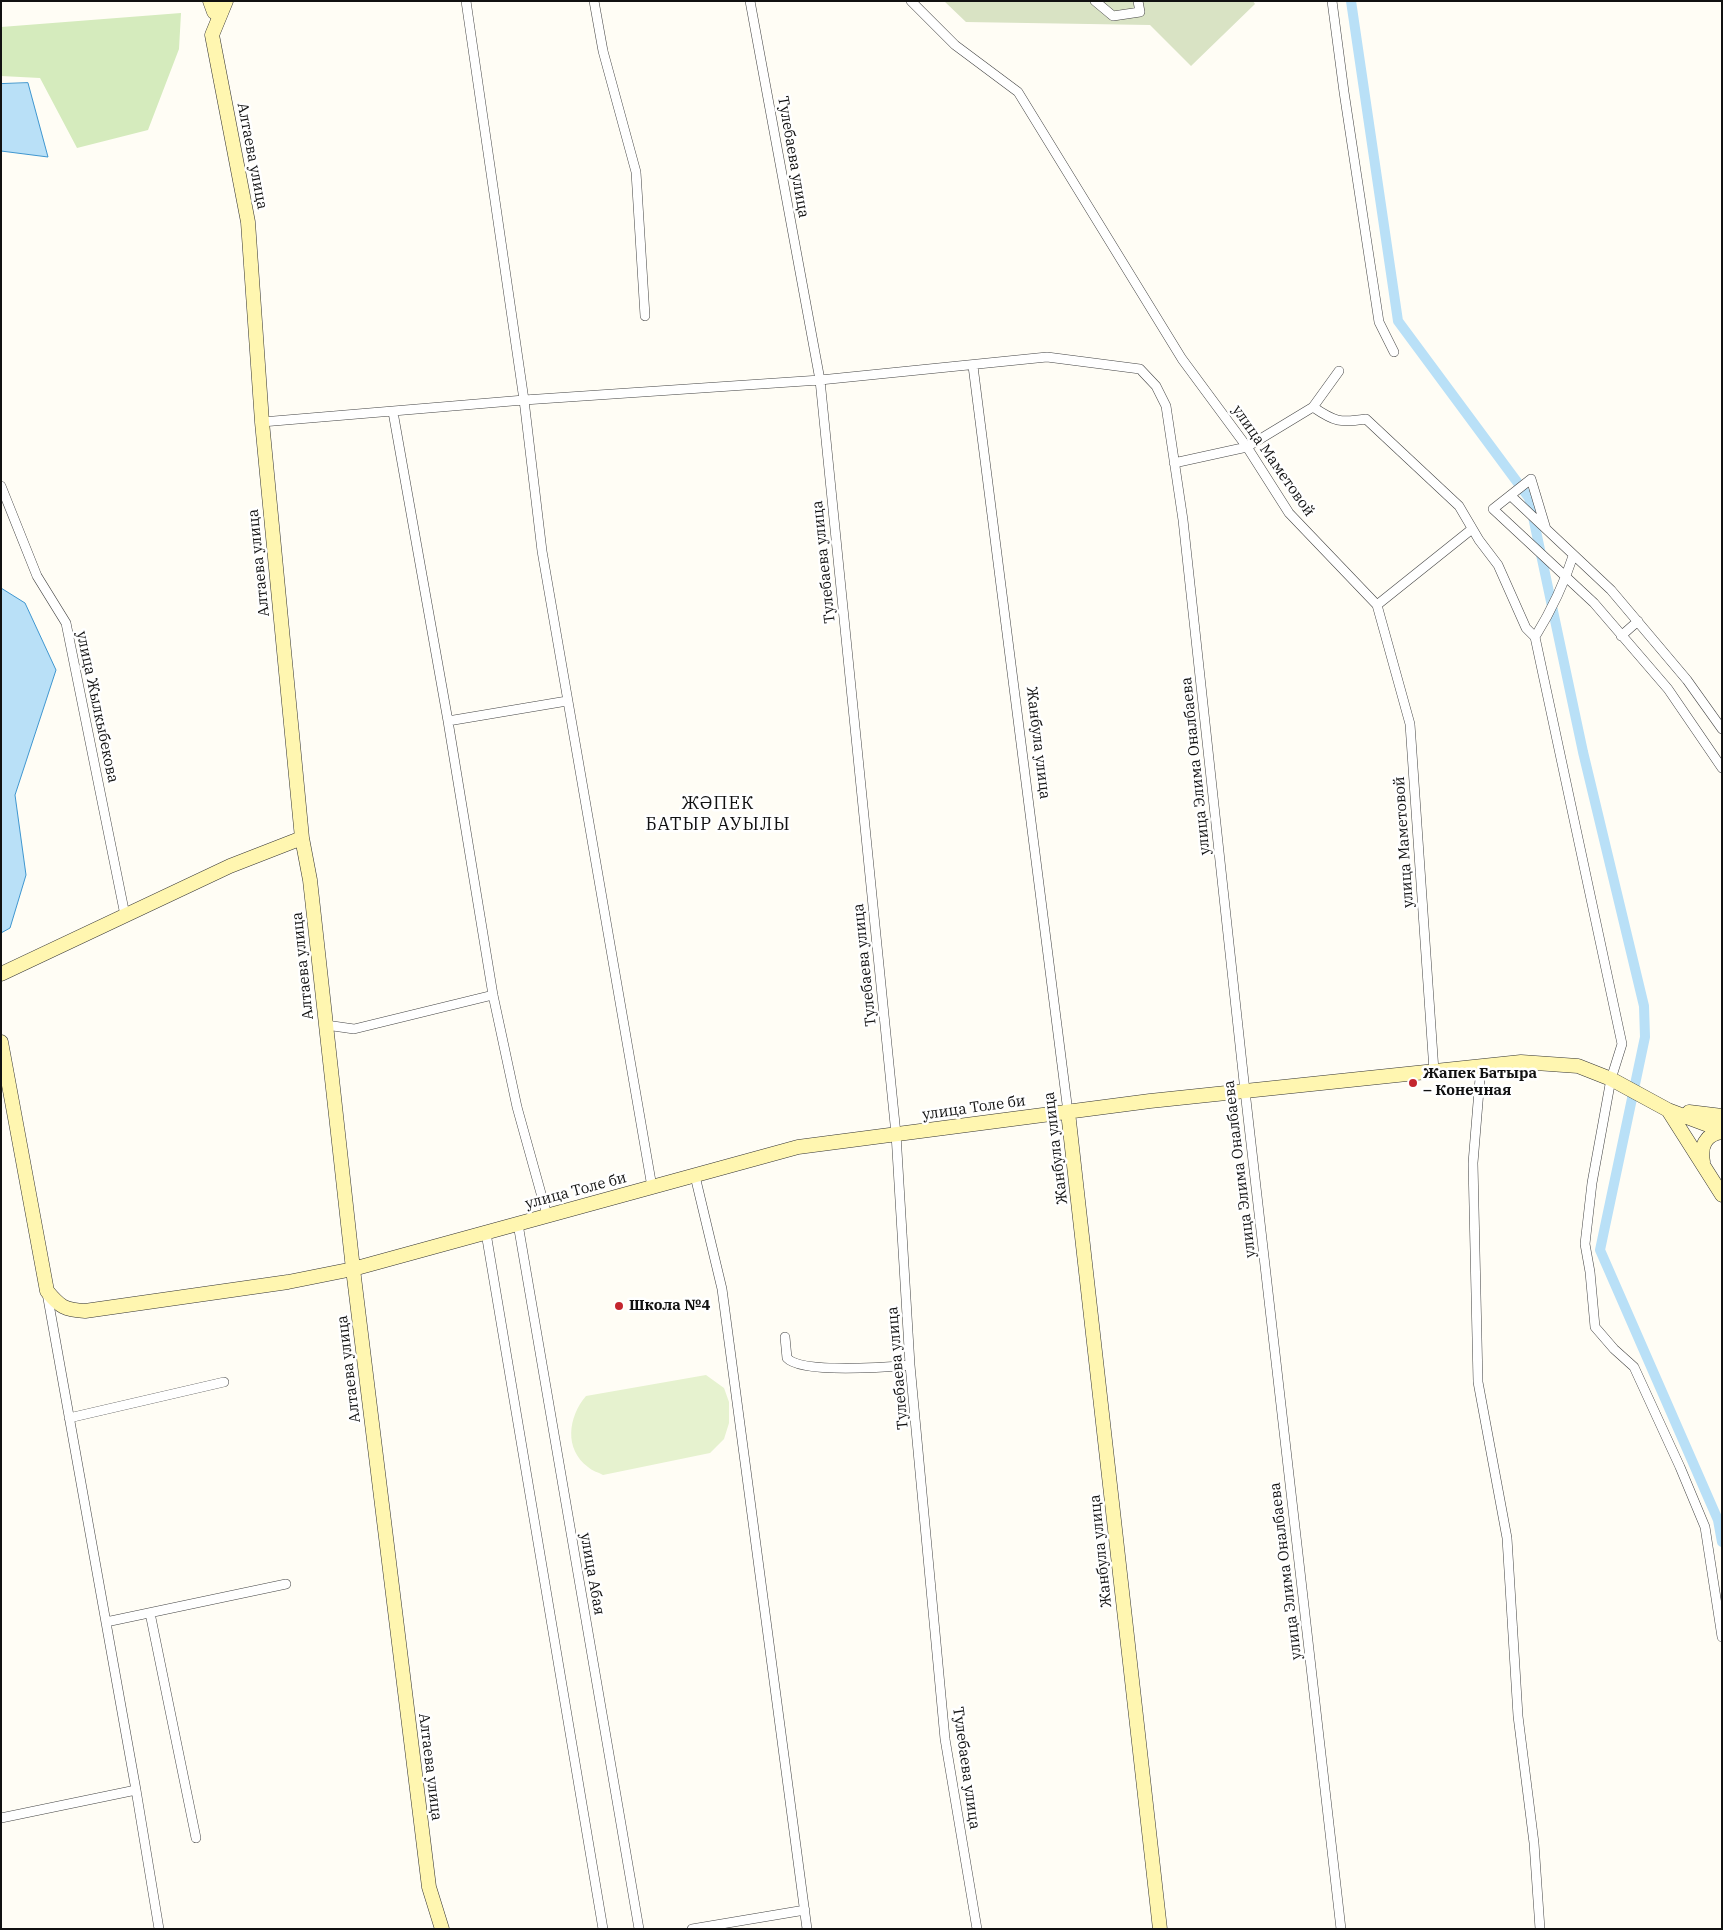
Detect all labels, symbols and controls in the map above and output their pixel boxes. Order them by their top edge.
street label: Тулебаева улица [773,95,813,219]
street label: Алтаева улица [233,101,271,211]
street label: улица Маметовой [1228,402,1318,520]
street label: Тулебаева улица [809,500,839,624]
street label: Алтаева улица [244,508,274,618]
street label: улица Жылкыбекова [72,630,122,784]
street label: улица Элима Оналбаева [1178,676,1214,856]
street label: Жанбула улица [1022,686,1054,800]
street label: улица Маметовой [1390,776,1418,908]
district label: ЖӘПЕК БАТЫР АУЫЛЫ [644,793,792,836]
street label: Тулебаева улица [850,903,880,1027]
street label: Алтаева улица [288,911,318,1021]
place label: Жапек Батыра – Конечная [1423,1065,1537,1100]
marker: Жапек Батыра – Конечная [1407,1077,1419,1089]
street label: улица Элима Оналбаева [1220,1079,1260,1259]
street label: Жанбула улица [1040,1091,1072,1205]
street label: улица Толе би [921,1092,1027,1124]
street label: улица Толе би [523,1169,629,1213]
place label: Школа №4 [629,1297,710,1315]
marker: Школа №4 [613,1300,625,1312]
street label: Тулебаева улица [884,1306,912,1430]
street label: Алтаева улица [333,1314,365,1424]
street label: улица Элима Оналбаева [1266,1481,1306,1661]
street label: Жанбула улица [1086,1494,1116,1608]
street label: улица Абая [576,1531,608,1617]
street label: Тулебаева улица [948,1706,984,1830]
street label: Алтаева улица [414,1712,446,1822]

